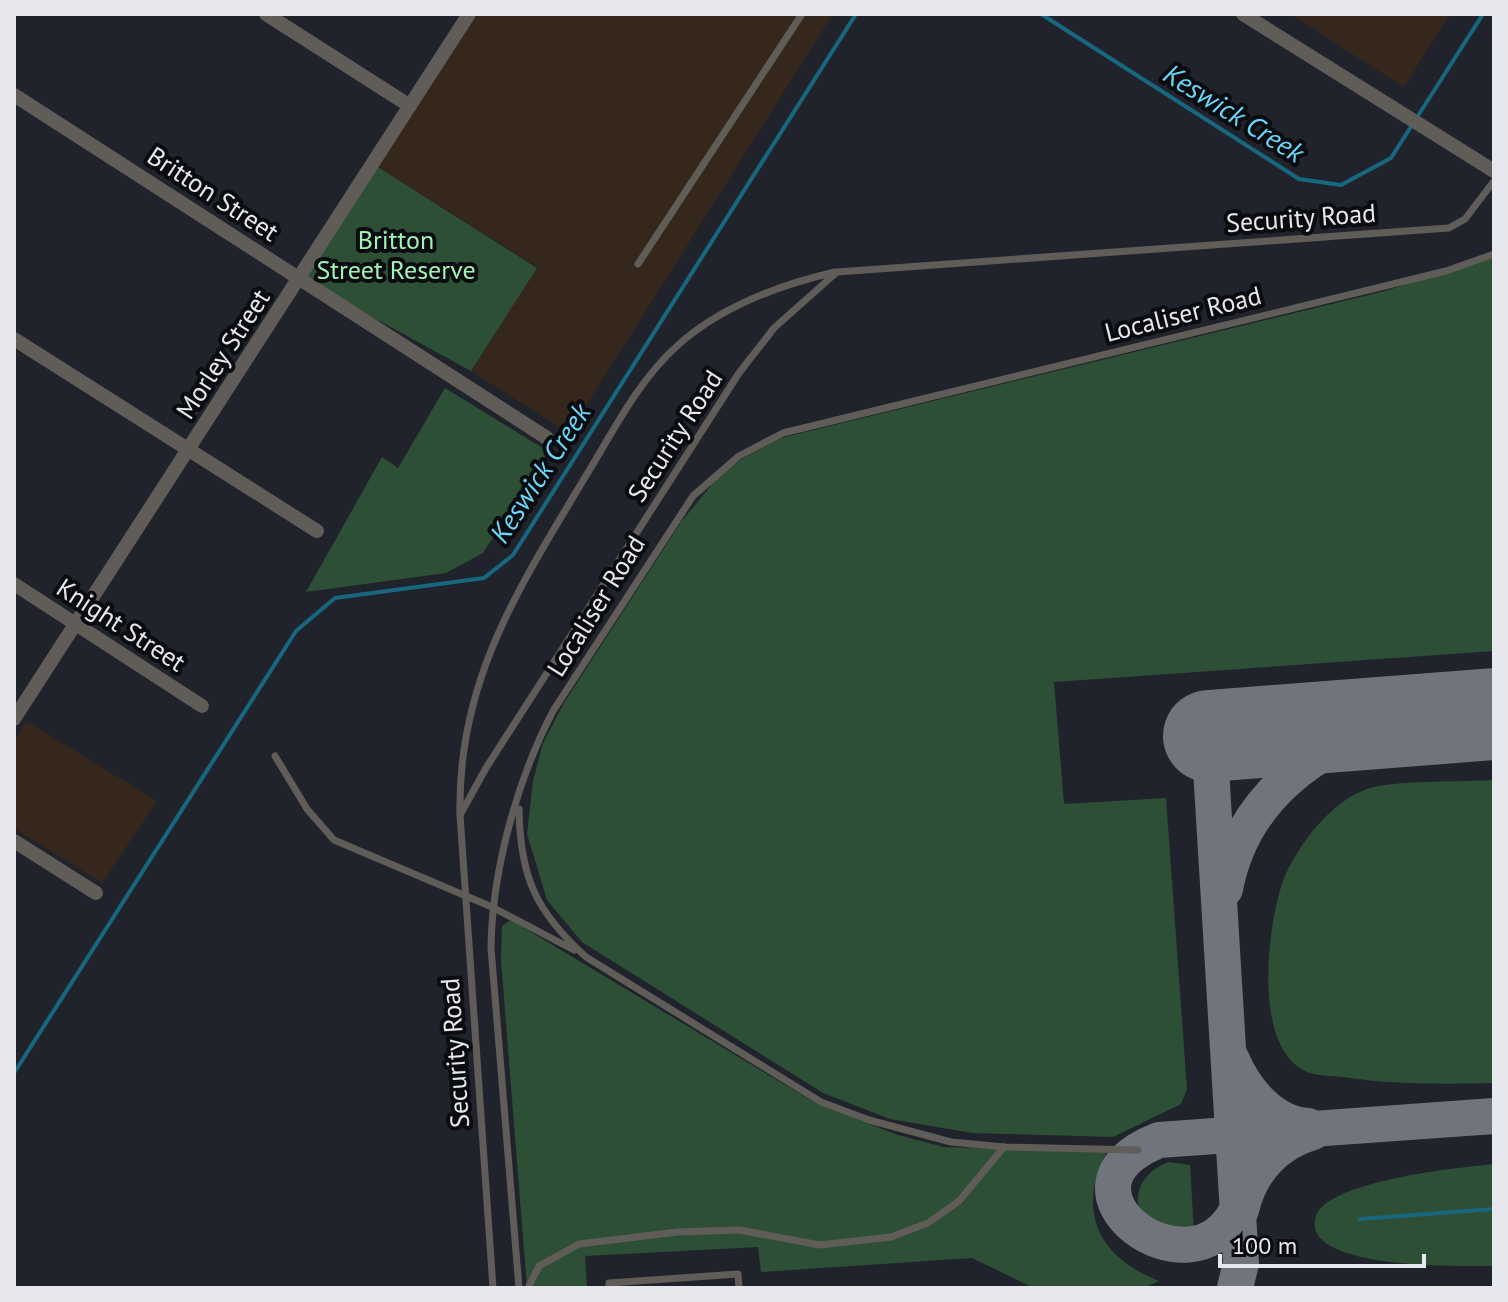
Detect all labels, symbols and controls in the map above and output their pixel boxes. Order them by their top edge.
water label: Keswick Creek [1157,55,1313,171]
street label: Britton Street [141,139,285,248]
street label: Security Road [1225,196,1377,239]
park label: Britton Street Reserve [316,223,476,286]
street label: Localiser Road [1101,278,1265,349]
street label: Morley Street [168,282,277,425]
street label: Security Road [620,364,729,508]
water label: Keswick Creek [481,395,599,550]
street label: Localiser Road [539,529,652,682]
street label: Knight Street [51,571,192,678]
street label: Security Road [433,977,476,1129]
scale bar [1220,1218,1424,1268]
text: 100 m [1232,1230,1297,1261]

